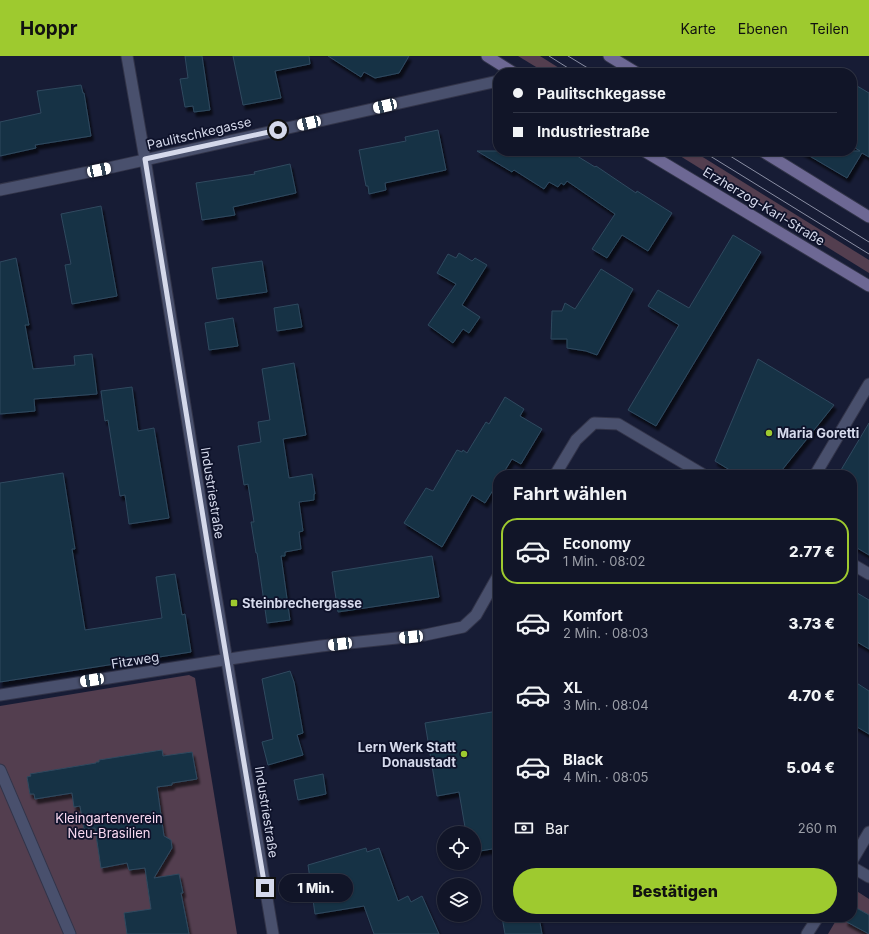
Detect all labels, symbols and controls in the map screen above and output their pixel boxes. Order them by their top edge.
text: Hoppr [20,17,78,40]
text: Karte [680,20,716,37]
text: Ebenen [738,20,788,37]
text: Teilen [810,20,849,37]
text: Paulitschkegasse [537,84,666,103]
car [372,97,398,115]
street label: Paulitschkegasse [145,113,253,153]
car [296,114,322,132]
route start [269,121,287,139]
text: Industriestraße [537,122,650,141]
car [86,162,112,178]
street label: Erzherzog-Karl-Straße [700,163,828,249]
place label: Maria Goretti [777,425,859,441]
marker: Maria Goretti [764,428,774,438]
street label: Industriestraße [198,446,228,540]
text: Fahrt wählen [513,483,627,504]
icon: car [515,533,551,569]
text: Economy [563,534,631,553]
text: 2.77 € [789,542,835,561]
text: 1 Min. · 08:02 [563,553,645,569]
place label: Steinbrechergasse [242,595,362,611]
marker: Steinbrechergasse [229,598,239,608]
icon: car [515,605,551,641]
text: Komfort [563,606,623,625]
text: 3.73 € [789,614,835,633]
text: 2 Min. · 08:03 [563,625,648,641]
car [398,630,424,644]
car [327,637,353,651]
street label: Fitzweg [110,648,160,672]
car [79,672,105,688]
icon: car [515,677,551,713]
text: XL [563,678,583,697]
text: 4.70 € [788,686,835,705]
text: 3 Min. · 08:04 [563,697,649,713]
place label: Lern Werk Statt Donaustadt [358,739,456,770]
marker: Lern Werk Statt Donaustadt [459,749,469,759]
icon: car [515,749,551,785]
text: Black [563,750,603,769]
text: 5.04 € [786,758,835,777]
street label: Industriestraße [252,765,282,859]
text: 4 Min. · 08:05 [563,769,649,785]
park label: Kleingartenverein Neu-Brasilien [55,810,163,841]
icon: cash [513,817,535,839]
text: Bar [545,819,569,838]
text: 260 m [798,820,837,836]
map controls [437,826,481,922]
button: locate [437,826,481,870]
button: Bestätigen [513,868,837,914]
callout: 1 Min. [279,874,353,902]
button: layers [437,878,481,922]
route end [256,879,274,897]
text: 1 Min. [297,880,335,896]

